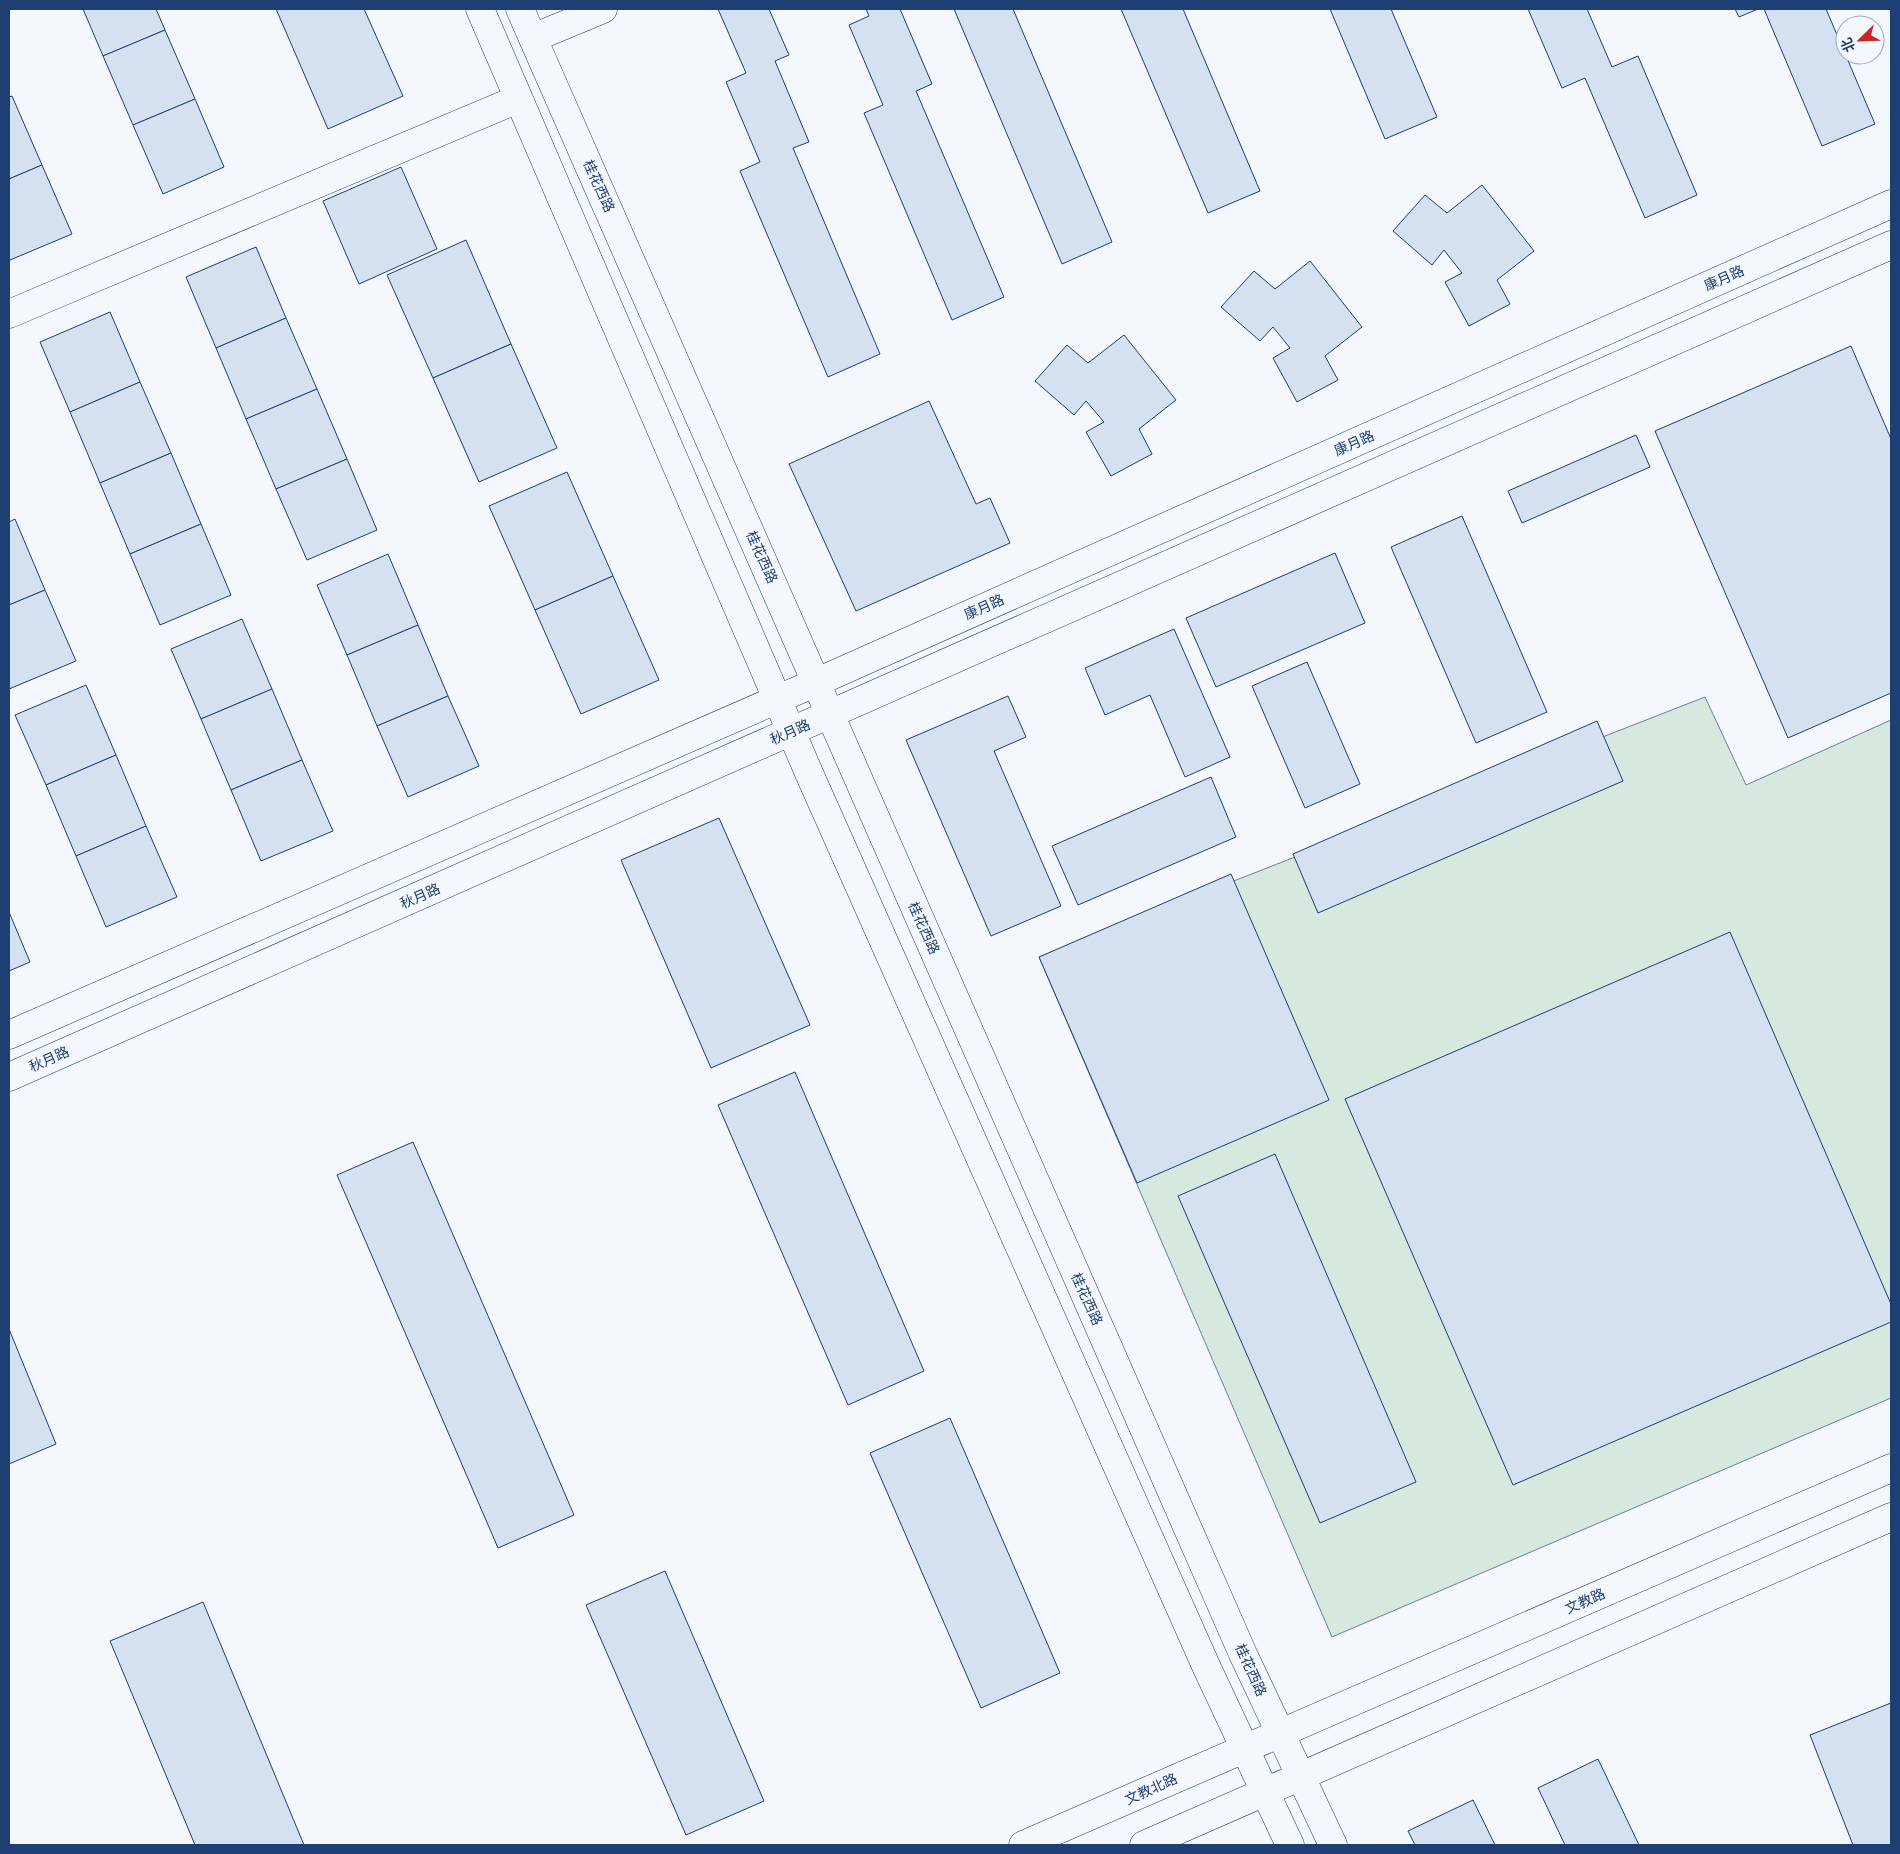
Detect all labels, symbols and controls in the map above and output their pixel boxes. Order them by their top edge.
north arrow [1835,15,1885,65]
text: 北 [1837,35,1859,55]
street label: 桂花西路 [579,157,619,215]
street label: 康月路 [1701,261,1747,295]
street label: 康月路 [1331,426,1377,460]
street label: 桂花西路 [742,528,782,586]
street label: 康月路 [961,590,1007,624]
street label: 秋月路 [767,715,813,749]
street label: 秋月路 [397,879,443,913]
street label: 桂花西路 [904,899,944,957]
street label: 秋月路 [26,1042,72,1076]
street label: 桂花西路 [1067,1270,1107,1328]
street label: 文教路 [1562,1584,1608,1618]
street label: 桂花西路 [1231,1641,1271,1699]
street label: 文教北路 [1122,1769,1180,1809]

